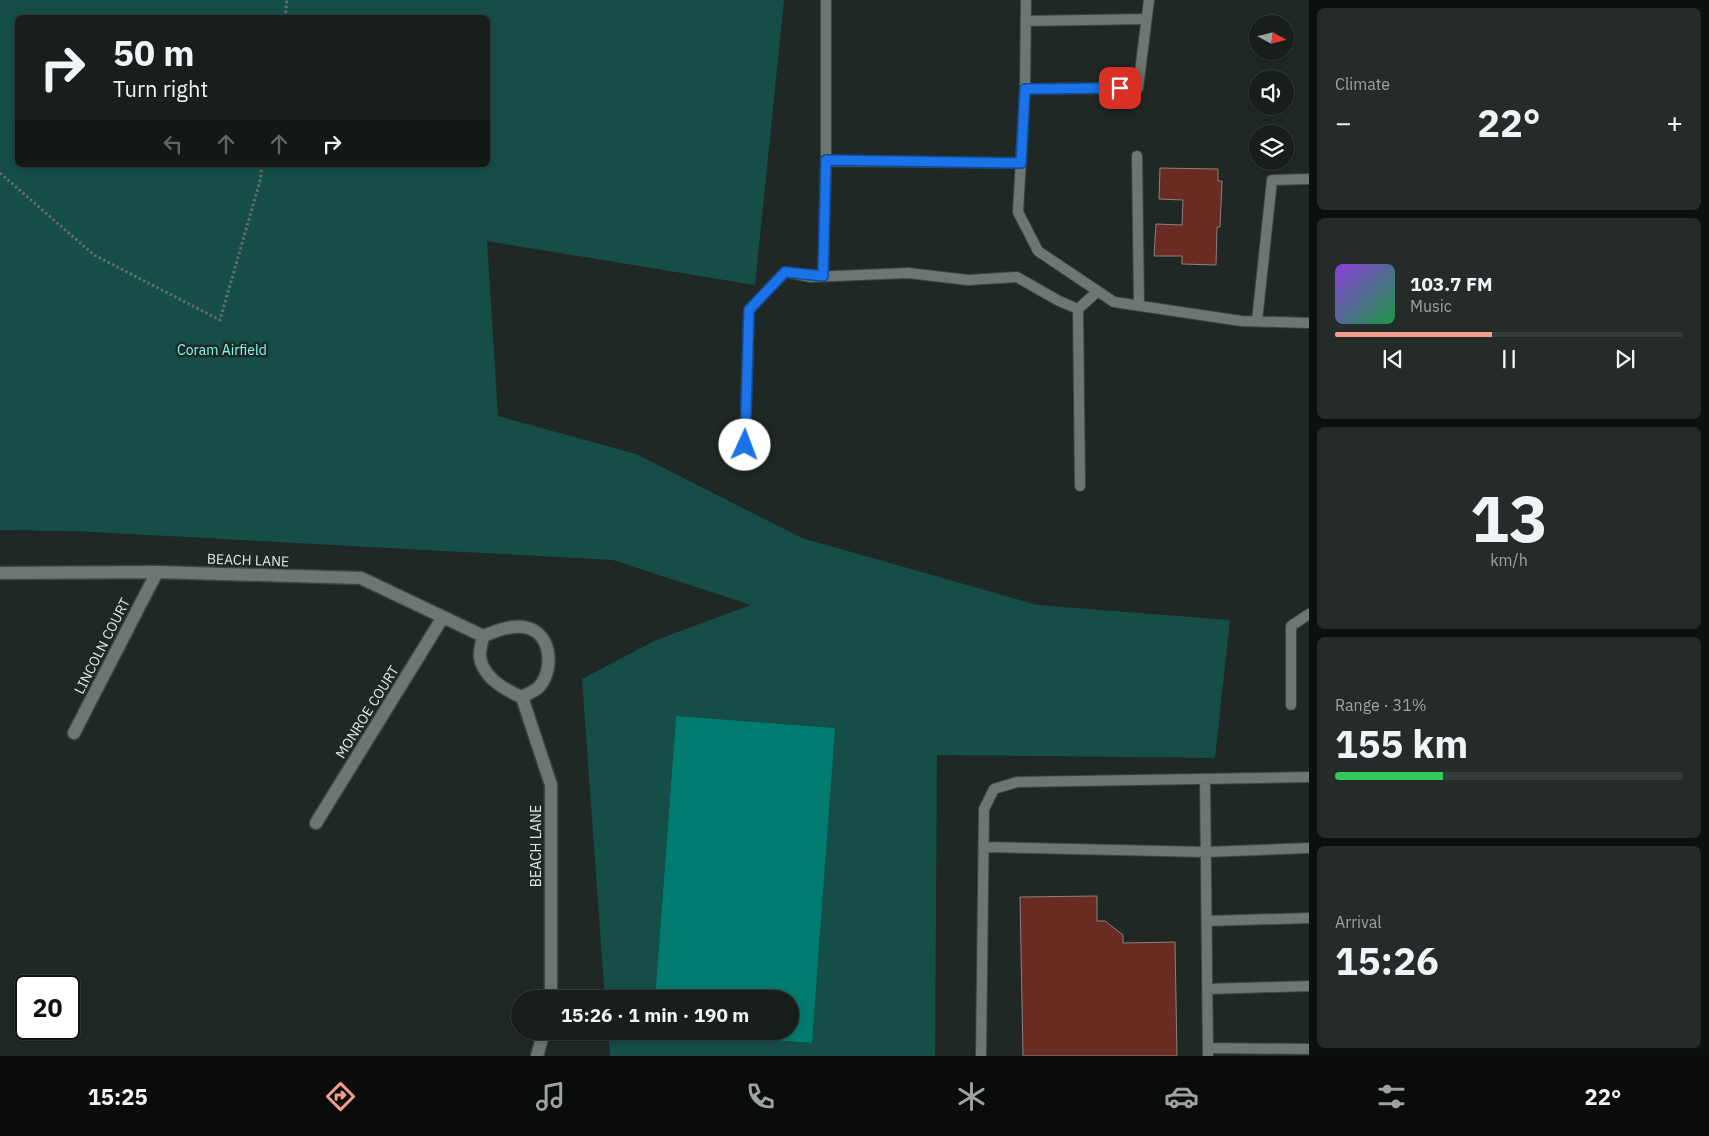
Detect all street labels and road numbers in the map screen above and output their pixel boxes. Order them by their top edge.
street label: BEACH LANE [207,550,289,570]
street label: LINCOLN COURT [70,595,134,697]
street label: MONROE COURT [331,662,403,762]
street label: BEACH LANE [527,805,545,887]

